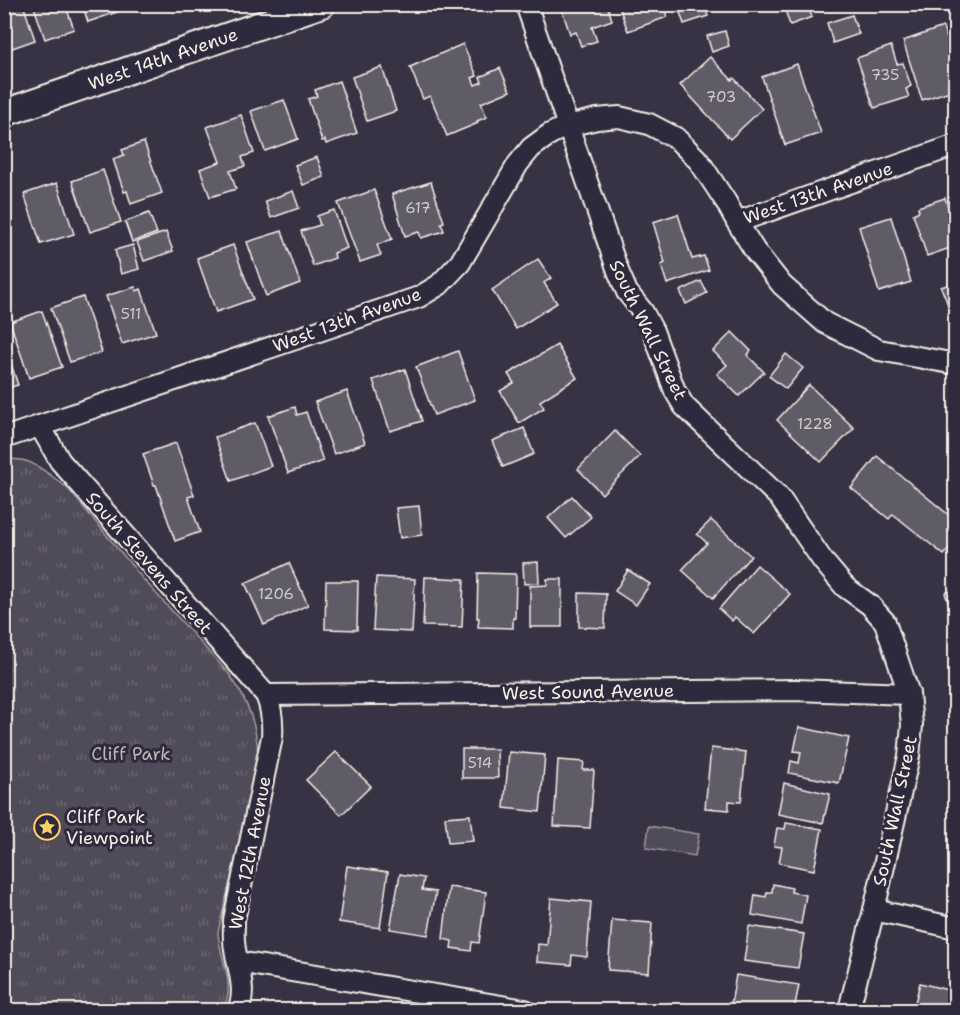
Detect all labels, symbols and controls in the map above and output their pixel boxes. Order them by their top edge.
street label: West 14th Avenue [85,22,241,96]
house number: 735 [871,65,899,85]
house number: 703 [706,87,736,107]
street label: West 13th Avenue [740,156,896,230]
house number: 617 [405,198,431,218]
street label: South Wall Street [604,256,692,404]
street label: West 13th Avenue [269,282,425,358]
house number: 511 [121,304,141,324]
house number: 1228 [797,414,833,434]
street label: South Stevens Street [80,487,218,639]
house number: 1206 [258,584,294,604]
street label: West Sound Avenue [502,679,674,705]
street label: South Wall Street [867,733,923,889]
park label: Cliff Park [91,742,171,766]
house number: 514 [468,753,492,773]
street label: West 12th Avenue [223,774,277,932]
place label: Cliff Park Viewpoint [66,805,153,850]
place icon: Cliff Park Viewpoint [32,812,62,842]

